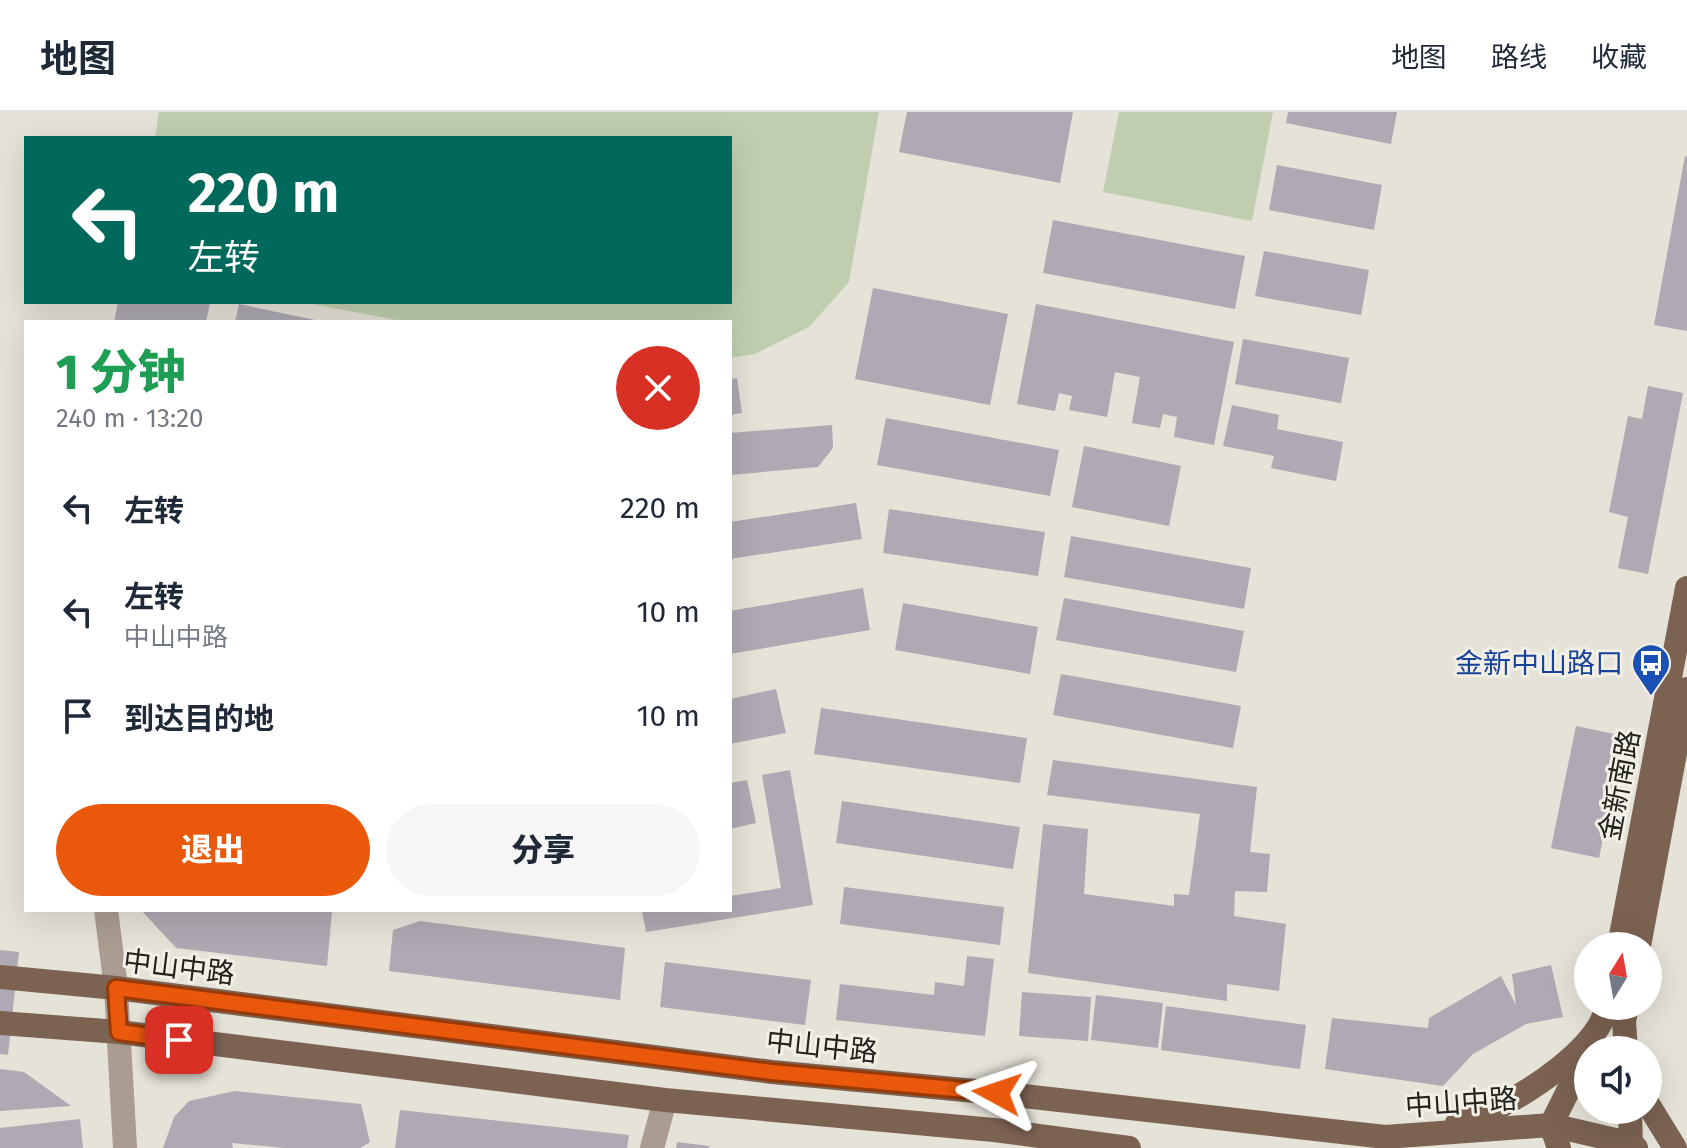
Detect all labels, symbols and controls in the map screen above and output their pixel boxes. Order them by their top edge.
text: 地图 [40,36,116,82]
text: 地图 [1391,41,1447,74]
text: 路线 [1491,41,1547,74]
text: 收藏 [1591,41,1647,74]
text: 220 m [188,160,339,227]
icon: left [56,168,160,272]
text: 左转 [188,236,260,280]
text: 1 分钟 [56,344,186,402]
button: close [616,346,700,430]
text: 240 m · 13:20 [56,403,204,434]
icon: left [56,486,100,530]
text: 220 m [620,490,700,526]
text: 左转 [124,493,184,529]
text: 左转 [124,579,184,615]
icon: left [56,590,100,634]
text: 10 m [637,594,700,630]
text: 中山中路 [124,622,228,653]
bus stop icon: 金新中山路口 [1630,642,1672,697]
place label: 金新中山路口 [1455,647,1623,680]
icon: arrive [56,694,100,738]
text: 10 m [637,698,700,734]
text: 到达目的地 [124,701,274,737]
street label: 金新南路 [1593,727,1646,843]
button: 退出 [56,804,370,896]
button: 分享 [386,804,700,896]
north arrow [1574,932,1662,1020]
map controls [1574,932,1662,1124]
street label: 中山中路 [121,944,237,991]
pin [145,1006,213,1074]
icon: arrive [157,1018,201,1062]
street label: 中山中路 [765,1024,879,1069]
button: sound [1574,1036,1662,1124]
position arrow [955,1051,1039,1135]
street label: 中山中路 [1404,1082,1518,1123]

